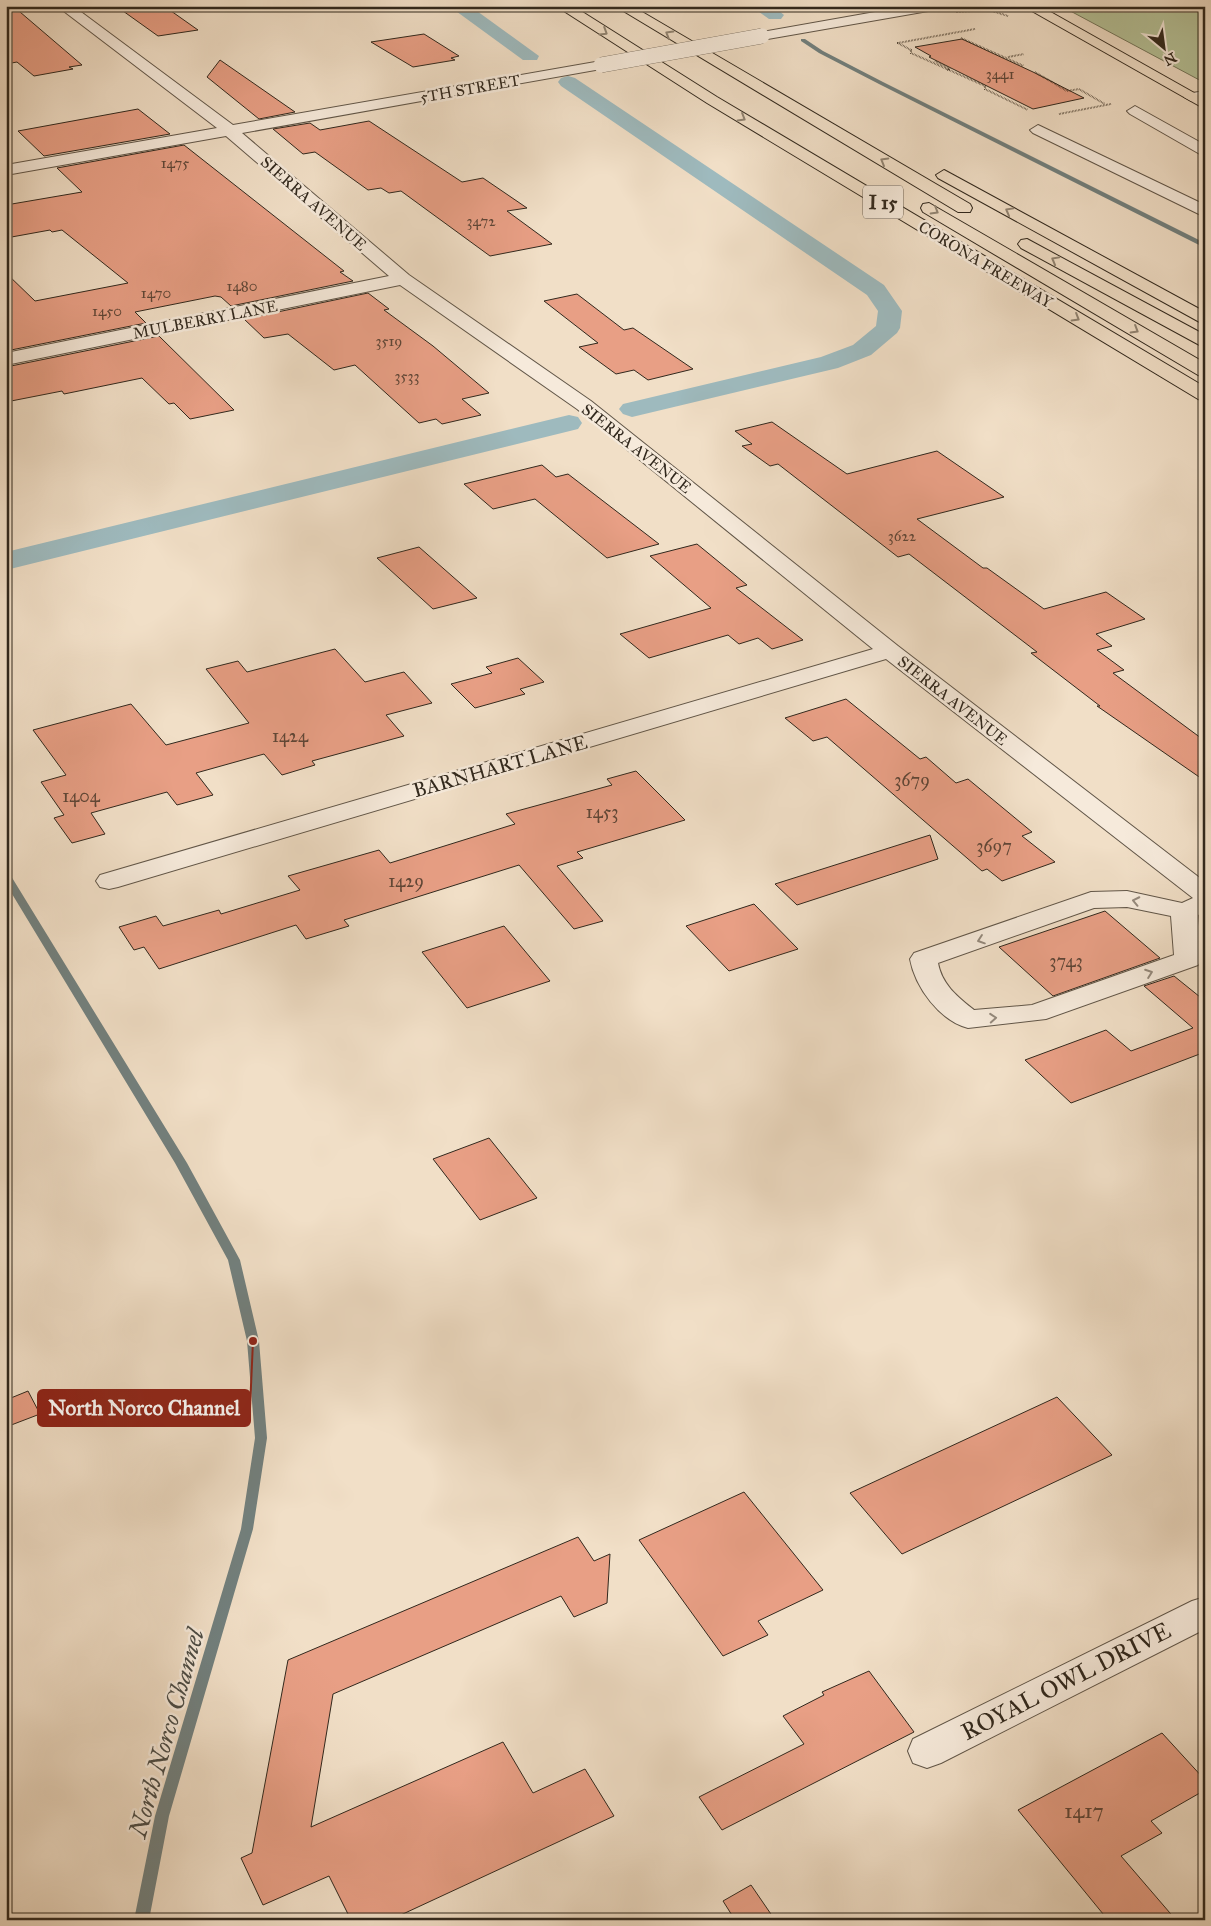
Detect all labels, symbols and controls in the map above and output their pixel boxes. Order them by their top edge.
north arrow [1138,22,1188,72]
one-way arrow [598,26,608,35]
one-way arrow [665,31,674,41]
text: N [1161,49,1179,69]
house number: 3441 [986,65,1014,83]
street label: 5TH STREET [419,70,522,107]
one-way arrow [736,111,745,121]
street label: SIERRA AVENUE [257,152,370,255]
house number: 1475 [161,154,189,172]
one-way arrow [881,158,890,168]
road number: I 15 [863,186,903,218]
one-way arrow [930,205,939,215]
one-way arrow [1006,208,1015,218]
house number: 3472 [466,212,496,230]
street label: CORONA FREEWAY [915,217,1057,312]
one-way arrow [1051,256,1060,266]
house number: 1480 [227,277,258,295]
house number: 1470 [141,284,171,302]
street label: MULBERRY LANE [131,296,279,343]
house number: 1450 [92,302,122,320]
one-way arrow [1071,312,1080,322]
one-way arrow [1129,324,1138,334]
house number: 3519 [376,332,402,350]
house number: 3533 [395,367,419,385]
street label: SIERRA AVENUE [578,400,695,497]
house number: 3622 [888,527,917,545]
street label: SIERRA AVENUE [894,652,1011,749]
house number: 1424 [272,725,309,747]
street label: BARNHART LANE [410,730,590,802]
house number: 3679 [894,769,930,791]
house number: 1404 [62,785,101,807]
house number: 1453 [586,801,618,823]
house number: 3697 [976,835,1012,857]
house number: 1429 [388,870,424,892]
one-way arrow [1132,896,1140,907]
one-way arrow [977,934,985,944]
house number: 3743 [1049,950,1083,972]
one-way arrow [1144,969,1152,979]
one-way arrow [989,1012,997,1023]
callout: North Norco Channel [38,1390,250,1426]
text: North Norco Channel [48,1395,241,1421]
street label: ROYAL OWL DRIVE [956,1615,1176,1747]
water label: North Norco Channel [121,1623,212,1843]
house number: 1417 [1064,1798,1104,1824]

